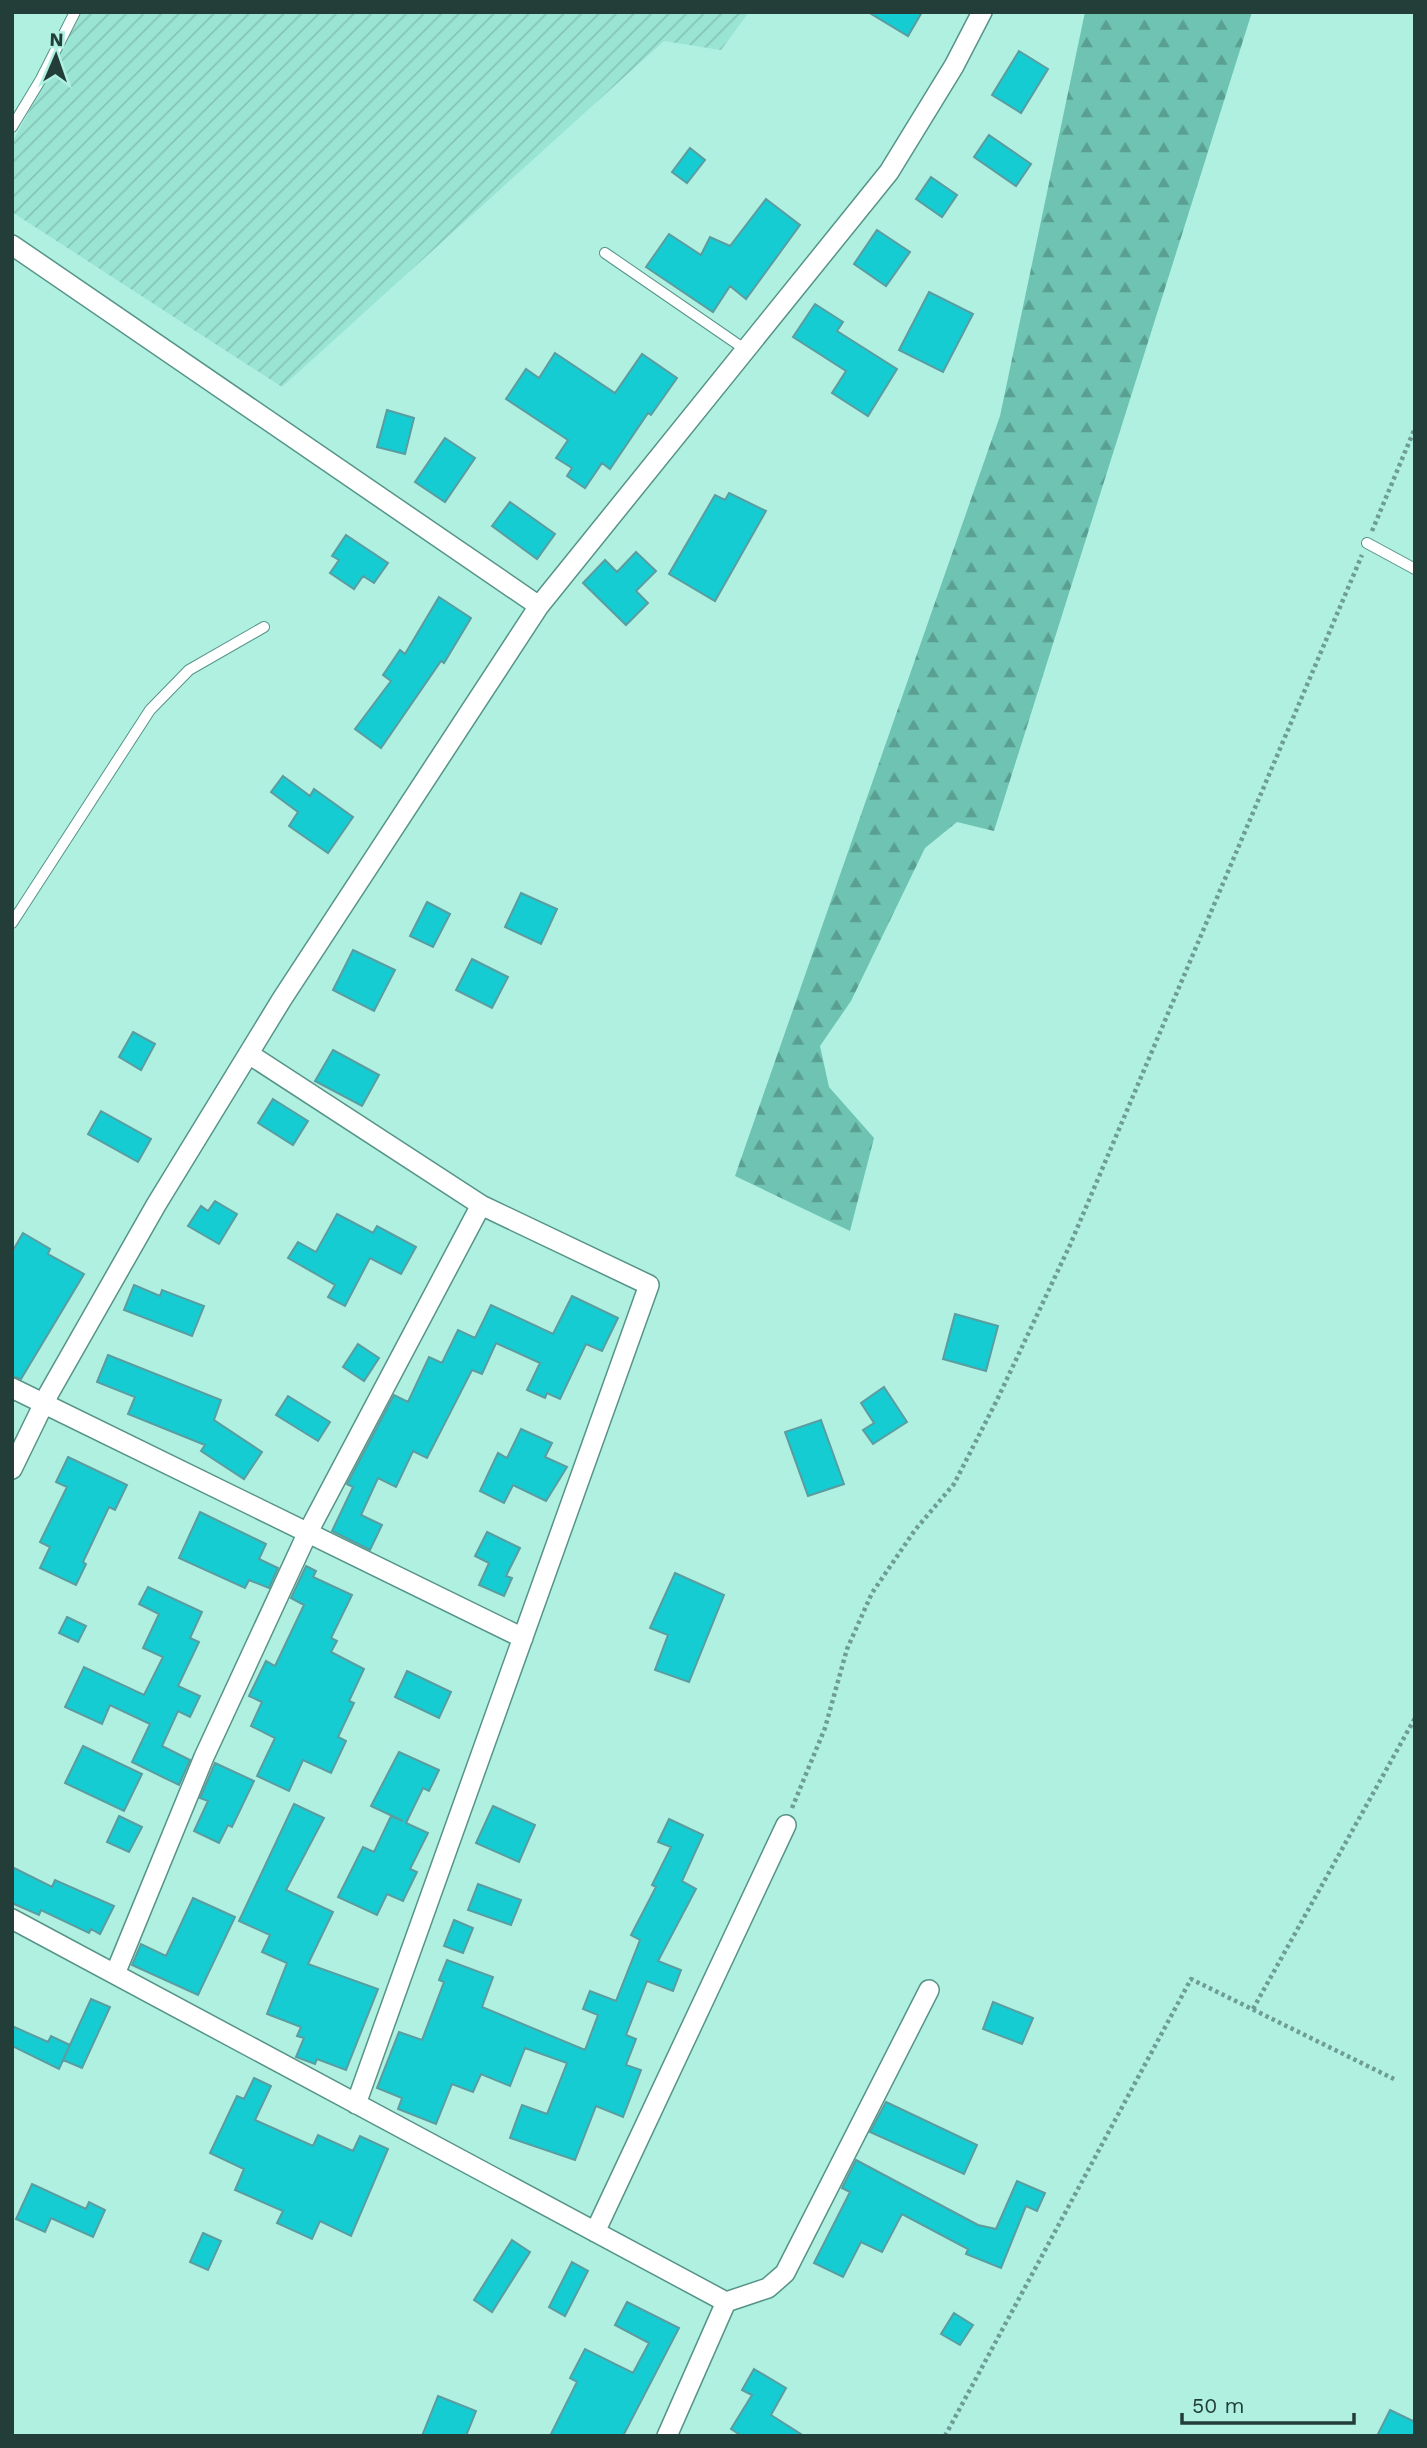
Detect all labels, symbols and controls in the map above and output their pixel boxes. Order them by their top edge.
north arrow [21,21,91,91]
text: N [49,28,64,51]
scale bar [1182,2382,1354,2426]
text: 50 m [1192,2393,1244,2418]

